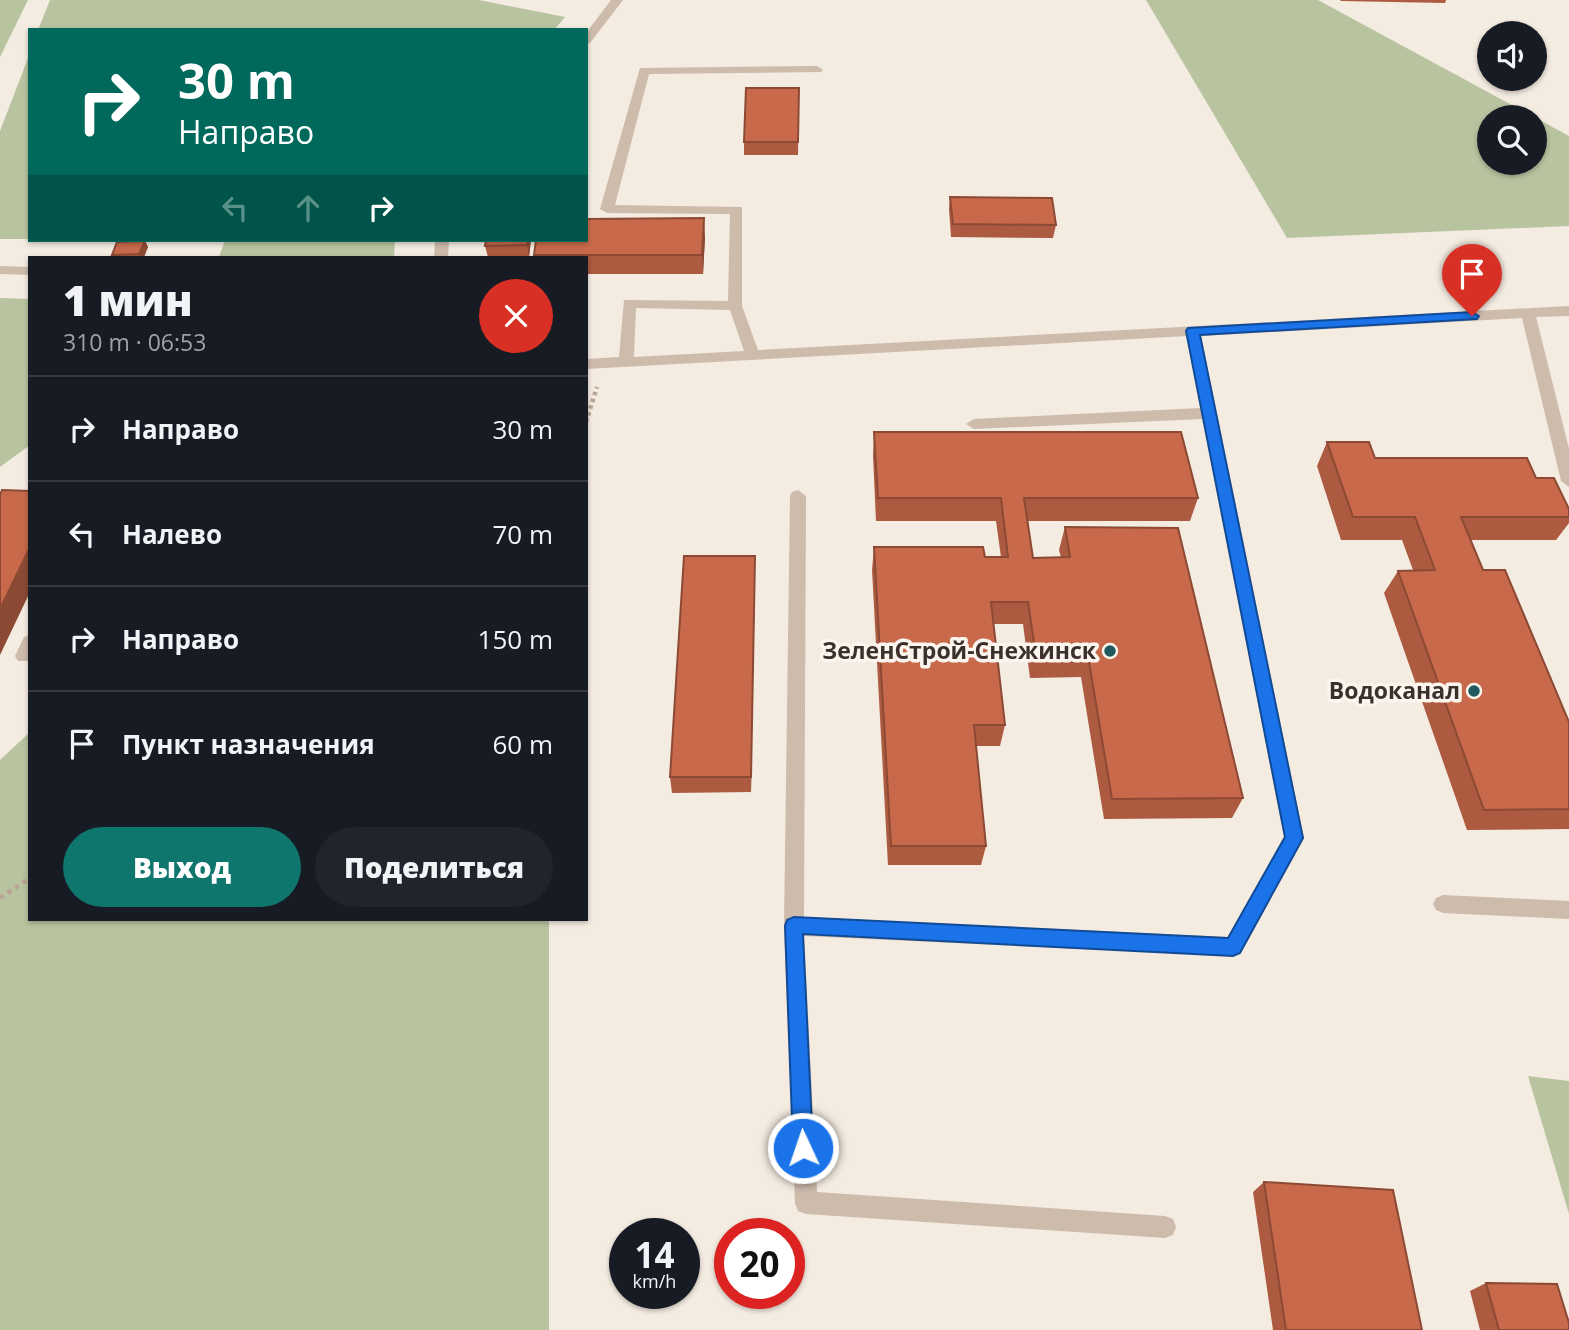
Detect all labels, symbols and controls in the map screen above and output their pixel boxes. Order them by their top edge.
map controls [1477,21,1547,175]
button: sound [1477,21,1547,91]
text: 30 m [178,47,295,113]
icon: right [63,56,154,147]
button: search [1477,105,1547,175]
text: Направо [178,110,314,153]
icon: left [216,189,254,227]
icon: ahead [289,189,327,227]
icon: right [362,189,400,227]
pin [1442,244,1502,316]
icon: arrive [1453,255,1491,293]
text: 1 мин [63,271,193,328]
button: close [479,279,553,353]
text: 310 m · 06:53 [63,326,206,358]
icon: right [63,410,101,448]
text: Направо [122,411,239,447]
text: 30 m [492,411,553,447]
icon: left [63,515,101,553]
text: Налево [122,516,222,552]
text: 70 m [492,516,553,552]
icon: right [63,620,101,658]
text: Направо [122,621,239,657]
text: 150 m [478,621,553,657]
place label: ЗеленСтрой-Снежинск [822,634,1097,666]
marker: ЗеленСтрой-Снежинск [1102,643,1118,659]
place label: Водоканал [1329,674,1460,706]
marker: Водоканал [1466,683,1482,699]
icon: arrive [63,725,101,763]
text: Пункт назначения [122,726,375,762]
text: 60 m [492,726,553,762]
button: Выход [63,827,301,907]
button: Поделиться [315,827,553,907]
position arrow [766,1111,840,1185]
speed limit sign: 20 [714,1218,805,1309]
text: 14 [634,1231,675,1278]
text: km/h [633,1269,676,1293]

